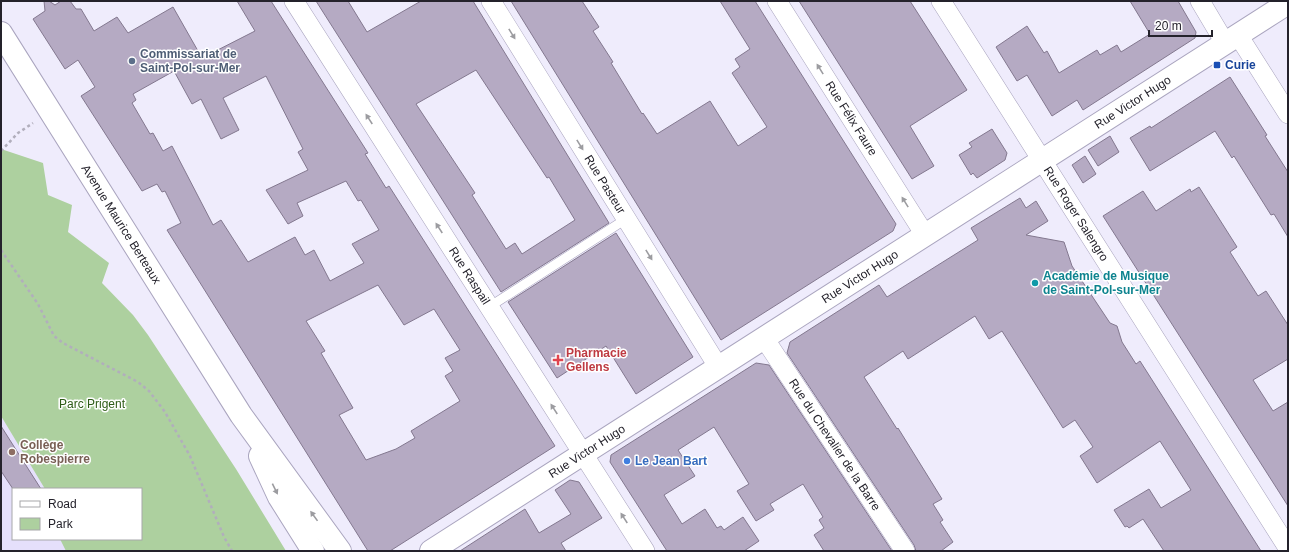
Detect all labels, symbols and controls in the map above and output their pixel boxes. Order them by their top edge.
scale bar [1149,12,1212,38]
text: 20 m [1155,19,1182,33]
one-way arrow [508,29,516,39]
place label: Commissariat de Saint-Pol-sur-Mer [140,47,240,75]
marker: Commissariat de Saint-Pol-sur-Mer [127,56,137,66]
place label: Curie [1225,58,1256,72]
marker: Curie [1212,60,1222,70]
one-way arrow [816,64,824,74]
street label: Rue Victor Hugo [1092,72,1174,132]
street label: Rue Félix Faure [823,79,880,159]
one-way arrow [365,114,373,124]
one-way arrow [577,139,584,151]
street label: Rue Pasteur [581,152,629,217]
street label: Avenue Maurice Berteaux [79,162,164,287]
street label: Rue Roger Salengro [1041,164,1111,264]
one-way arrow [901,196,908,208]
one-way arrow [435,223,443,233]
street label: Rue Raspail [446,244,493,307]
street label: Rue Victor Hugo [819,247,901,306]
one-way arrow [645,249,652,261]
place label: Académie de Musique de Saint-Pol-sur-Mer [1043,269,1169,297]
marker: Académie de Musique de Saint-Pol-sur-Mer [1030,278,1040,288]
place label: Pharmacie Gellens [566,346,627,374]
marker: Pharmacie Gellens [553,355,563,365]
street label: Rue du Chevalier de la Barre [786,376,883,513]
park label: Parc Prigent [59,397,126,411]
one-way arrow [551,403,558,414]
street label: Rue Victor Hugo [546,422,628,481]
place label: Collège Robespierre [20,438,90,466]
marker: Collège Robespierre [7,447,17,457]
place label: Le Jean Bart [635,454,707,468]
marker: Le Jean Bart [622,456,632,466]
one-way arrow [272,483,278,495]
legend [12,488,142,540]
text: Road [48,497,77,511]
one-way arrow [310,511,318,521]
one-way arrow [621,512,628,524]
text: Park [48,517,74,531]

